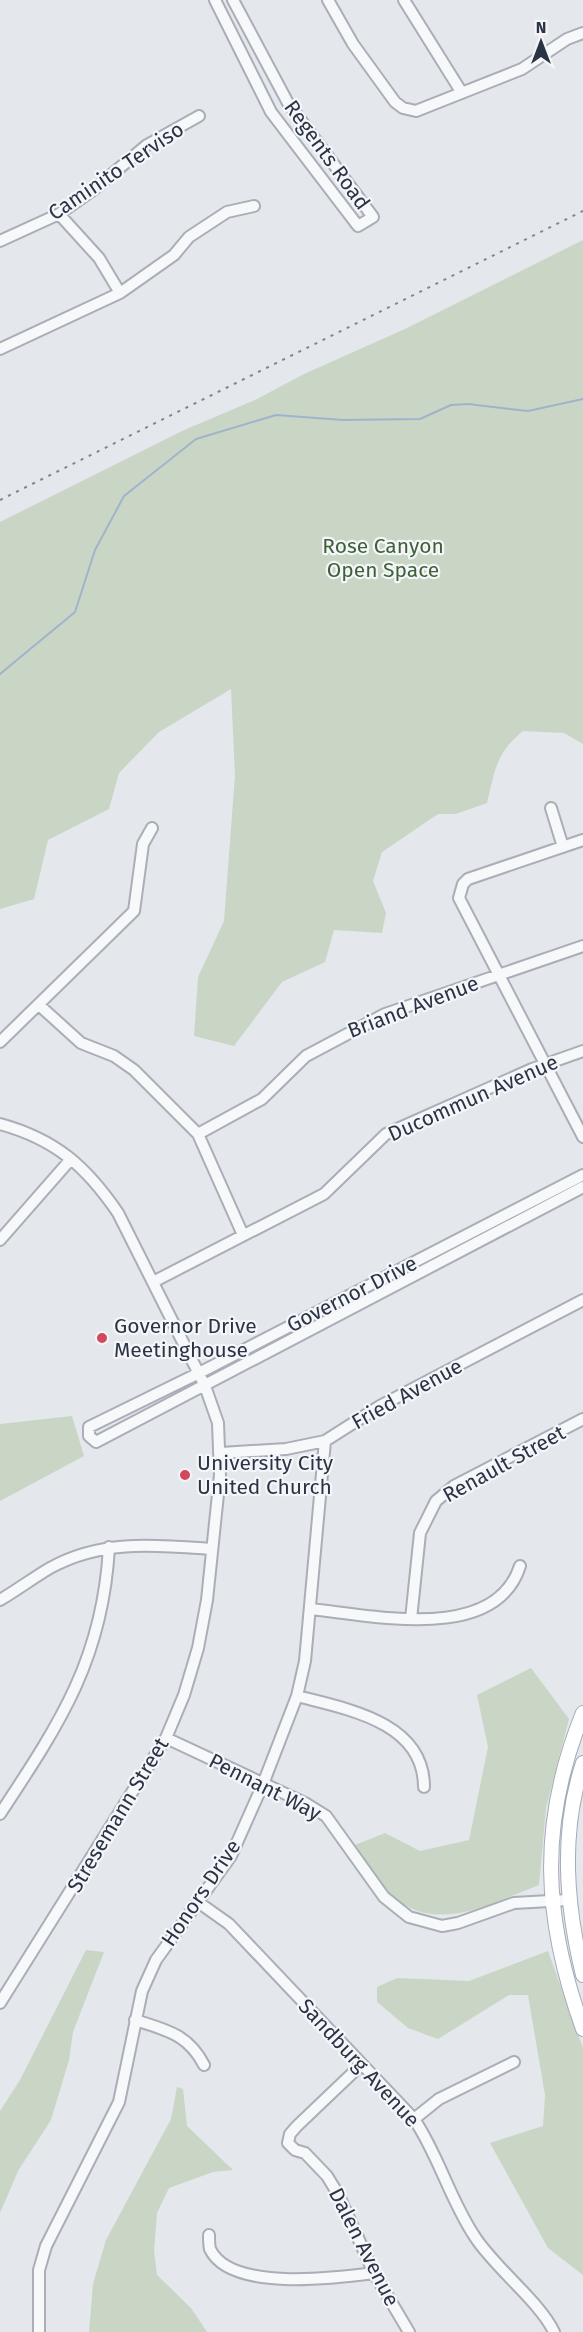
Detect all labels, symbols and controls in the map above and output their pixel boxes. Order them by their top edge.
north arrow [511,12,571,72]
text: N [536,18,546,37]
street label: Regents Road [278,95,376,215]
street label: Caminito Terviso [43,116,189,226]
park label: Rose Canyon Open Space [322,533,444,583]
street label: Briand Avenue [344,970,482,1044]
street label: Ducommun Avenue [384,1049,562,1147]
street label: Governor Drive [283,1250,421,1338]
place label: Governor Drive Meetinghouse [114,1313,257,1363]
marker: Governor Drive Meetinghouse [95,1331,109,1345]
street label: Fried Avenue [347,1353,467,1435]
street label: Renault Street [438,1419,570,1508]
place label: University City United Church [197,1450,334,1500]
marker: University City United Church [178,1468,192,1482]
street label: Stresemann Street [62,1733,175,1897]
street label: Pennant Way [204,1748,326,1827]
street label: Honors Drive [156,1835,246,1951]
street label: Sandburg Avenue [293,1993,425,2133]
street label: Dalen Avenue [323,2183,405,2311]

